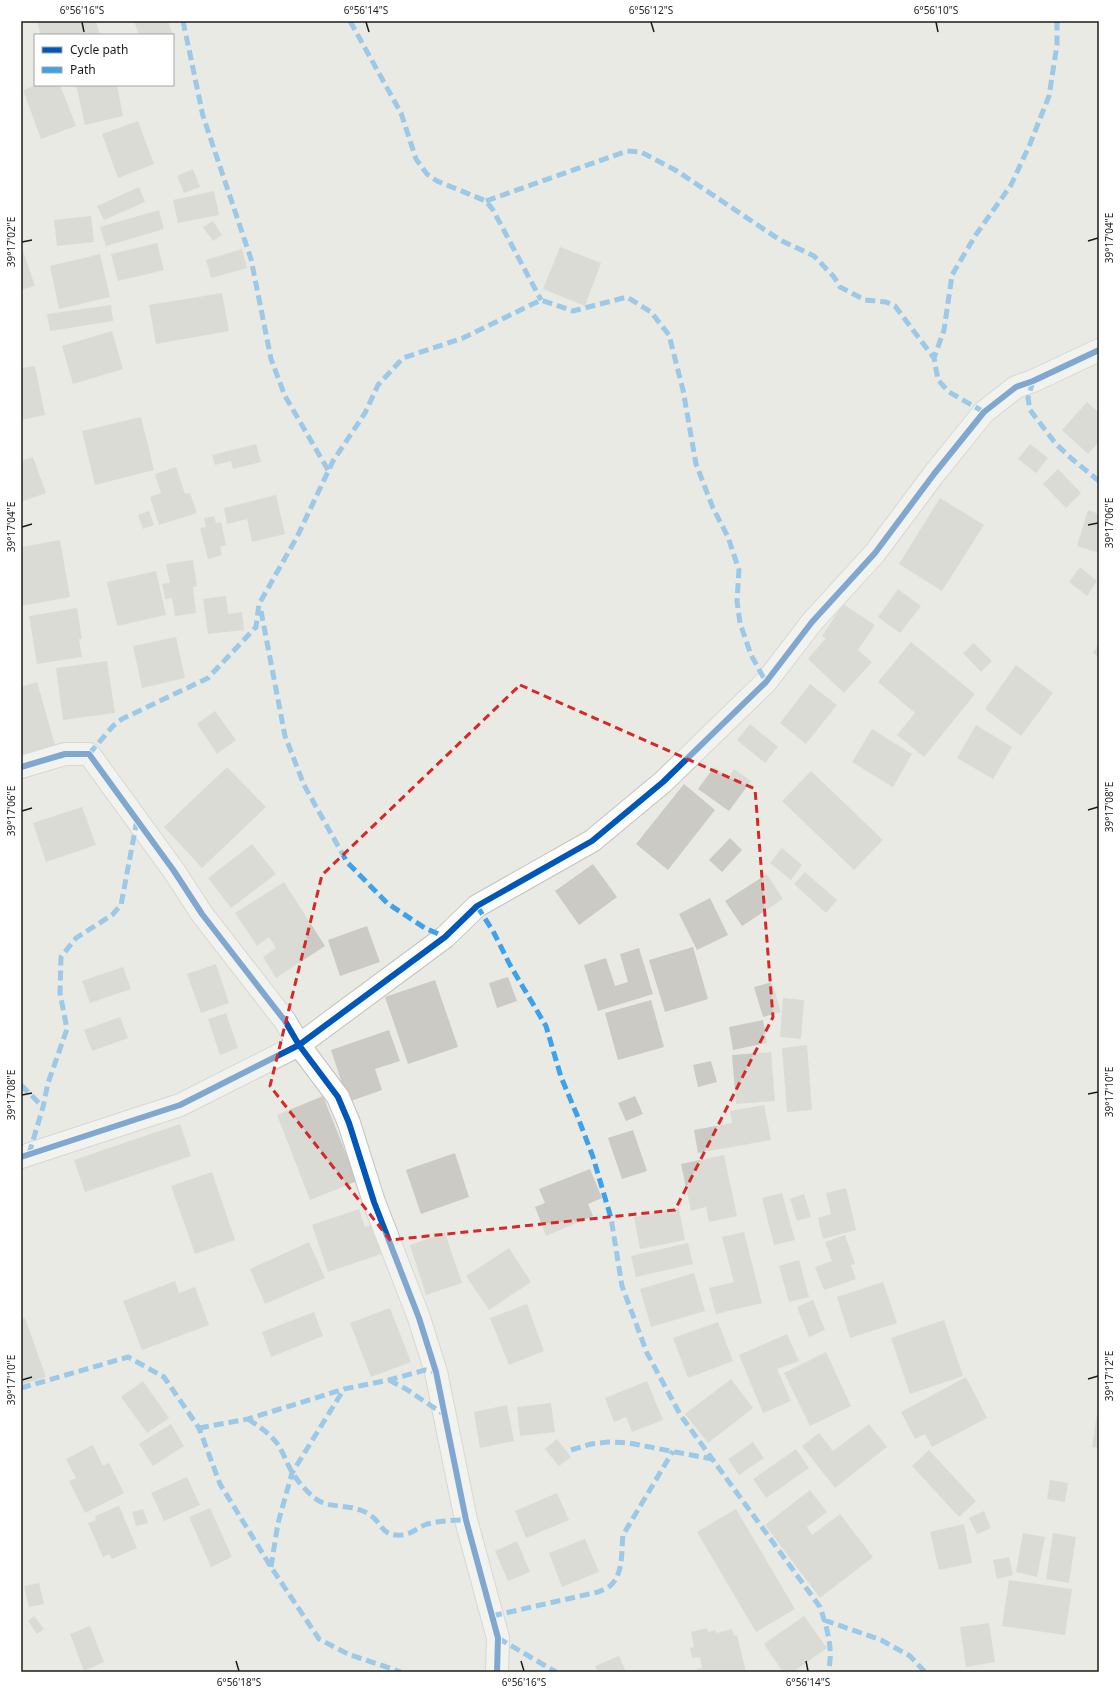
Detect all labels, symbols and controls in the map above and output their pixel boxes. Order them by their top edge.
text: 6°56'16"S [60,3,105,17]
text: 6°56'14"S [344,3,389,17]
text: 6°56'12"S [629,3,674,17]
text: 6°56'10"S [914,3,959,17]
legend [34,34,174,86]
text: Cycle path [70,41,128,58]
text: Path [70,61,96,78]
text: 39°17'04"E [1102,213,1116,263]
text: 39°17'02"E [4,217,18,267]
text: 39°17'06"E [1102,498,1116,548]
text: 39°17'04"E [4,502,18,552]
text: 39°17'08"E [1102,782,1116,832]
text: 39°17'06"E [4,786,18,836]
text: 39°17'10"E [1102,1067,1116,1117]
text: 39°17'08"E [4,1070,18,1120]
text: 39°17'12"E [1102,1351,1116,1401]
text: 39°17'10"E [4,1355,18,1405]
text: 6°56'18"S [217,1675,262,1689]
text: 6°56'16"S [502,1675,547,1689]
text: 6°56'14"S [786,1675,831,1689]

